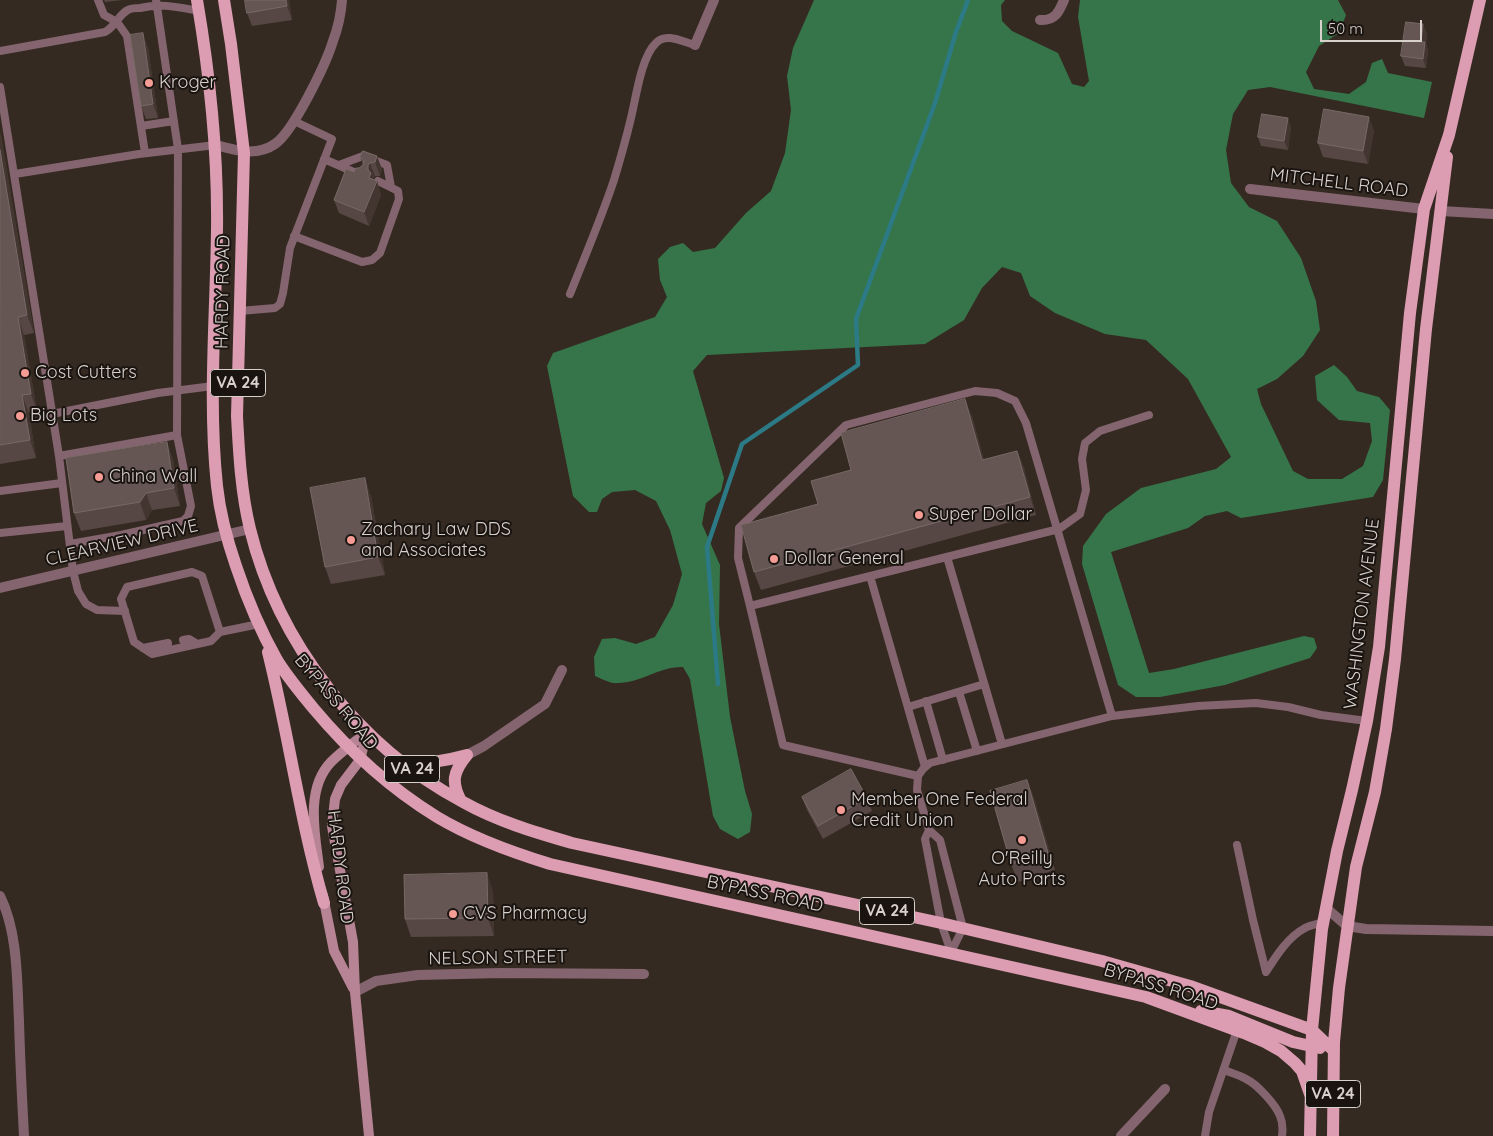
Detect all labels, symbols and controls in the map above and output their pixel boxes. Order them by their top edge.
scale bar [1323,10,1426,42]
text: 50 m [1328,19,1363,38]
place label: Kroger [159,72,216,94]
marker: Kroger [143,77,155,89]
street label: MITCHELL ROAD [1269,164,1409,202]
street label: HARDY ROAD [211,235,235,349]
place label: Cost Cutters [35,362,137,384]
marker: Cost Cutters [19,367,31,379]
road number: VA 24 [210,369,266,396]
place label: Big Lots [30,405,97,427]
marker: Big Lots [14,410,26,422]
place label: China Wall [109,466,197,488]
marker: China Wall [93,471,105,483]
place label: Super Dollar [929,504,1032,526]
marker: Super Dollar [913,509,925,521]
street label: CLEARVIEW DRIVE [44,515,200,571]
street label: WASHINGTON AVENUE [1340,517,1384,711]
place label: Zachary Law DDS and Associates [361,519,511,562]
marker: Zachary Law DDS and Associates [345,534,357,546]
place label: Dollar General [784,548,904,570]
marker: Dollar General [768,553,780,565]
street label: BYPASS ROAD [290,650,382,754]
road number: VA 24 [384,756,440,782]
place label: Member One Federal Credit Union [851,789,1028,832]
marker: Member One Federal Credit Union [835,804,847,816]
street label: HARDY ROAD [322,809,358,925]
marker: O'Reilly Auto Parts [1016,834,1028,846]
place label: O'Reilly Auto Parts [979,848,1065,891]
street label: BYPASS ROAD [705,871,825,917]
road number: VA 24 [860,898,914,924]
place label: CVS Pharmacy [463,903,587,925]
marker: CVS Pharmacy [447,908,459,920]
street label: NELSON STREET [428,946,568,970]
street label: BYPASS ROAD [1101,959,1221,1015]
road number: VA 24 [1306,1080,1360,1108]

